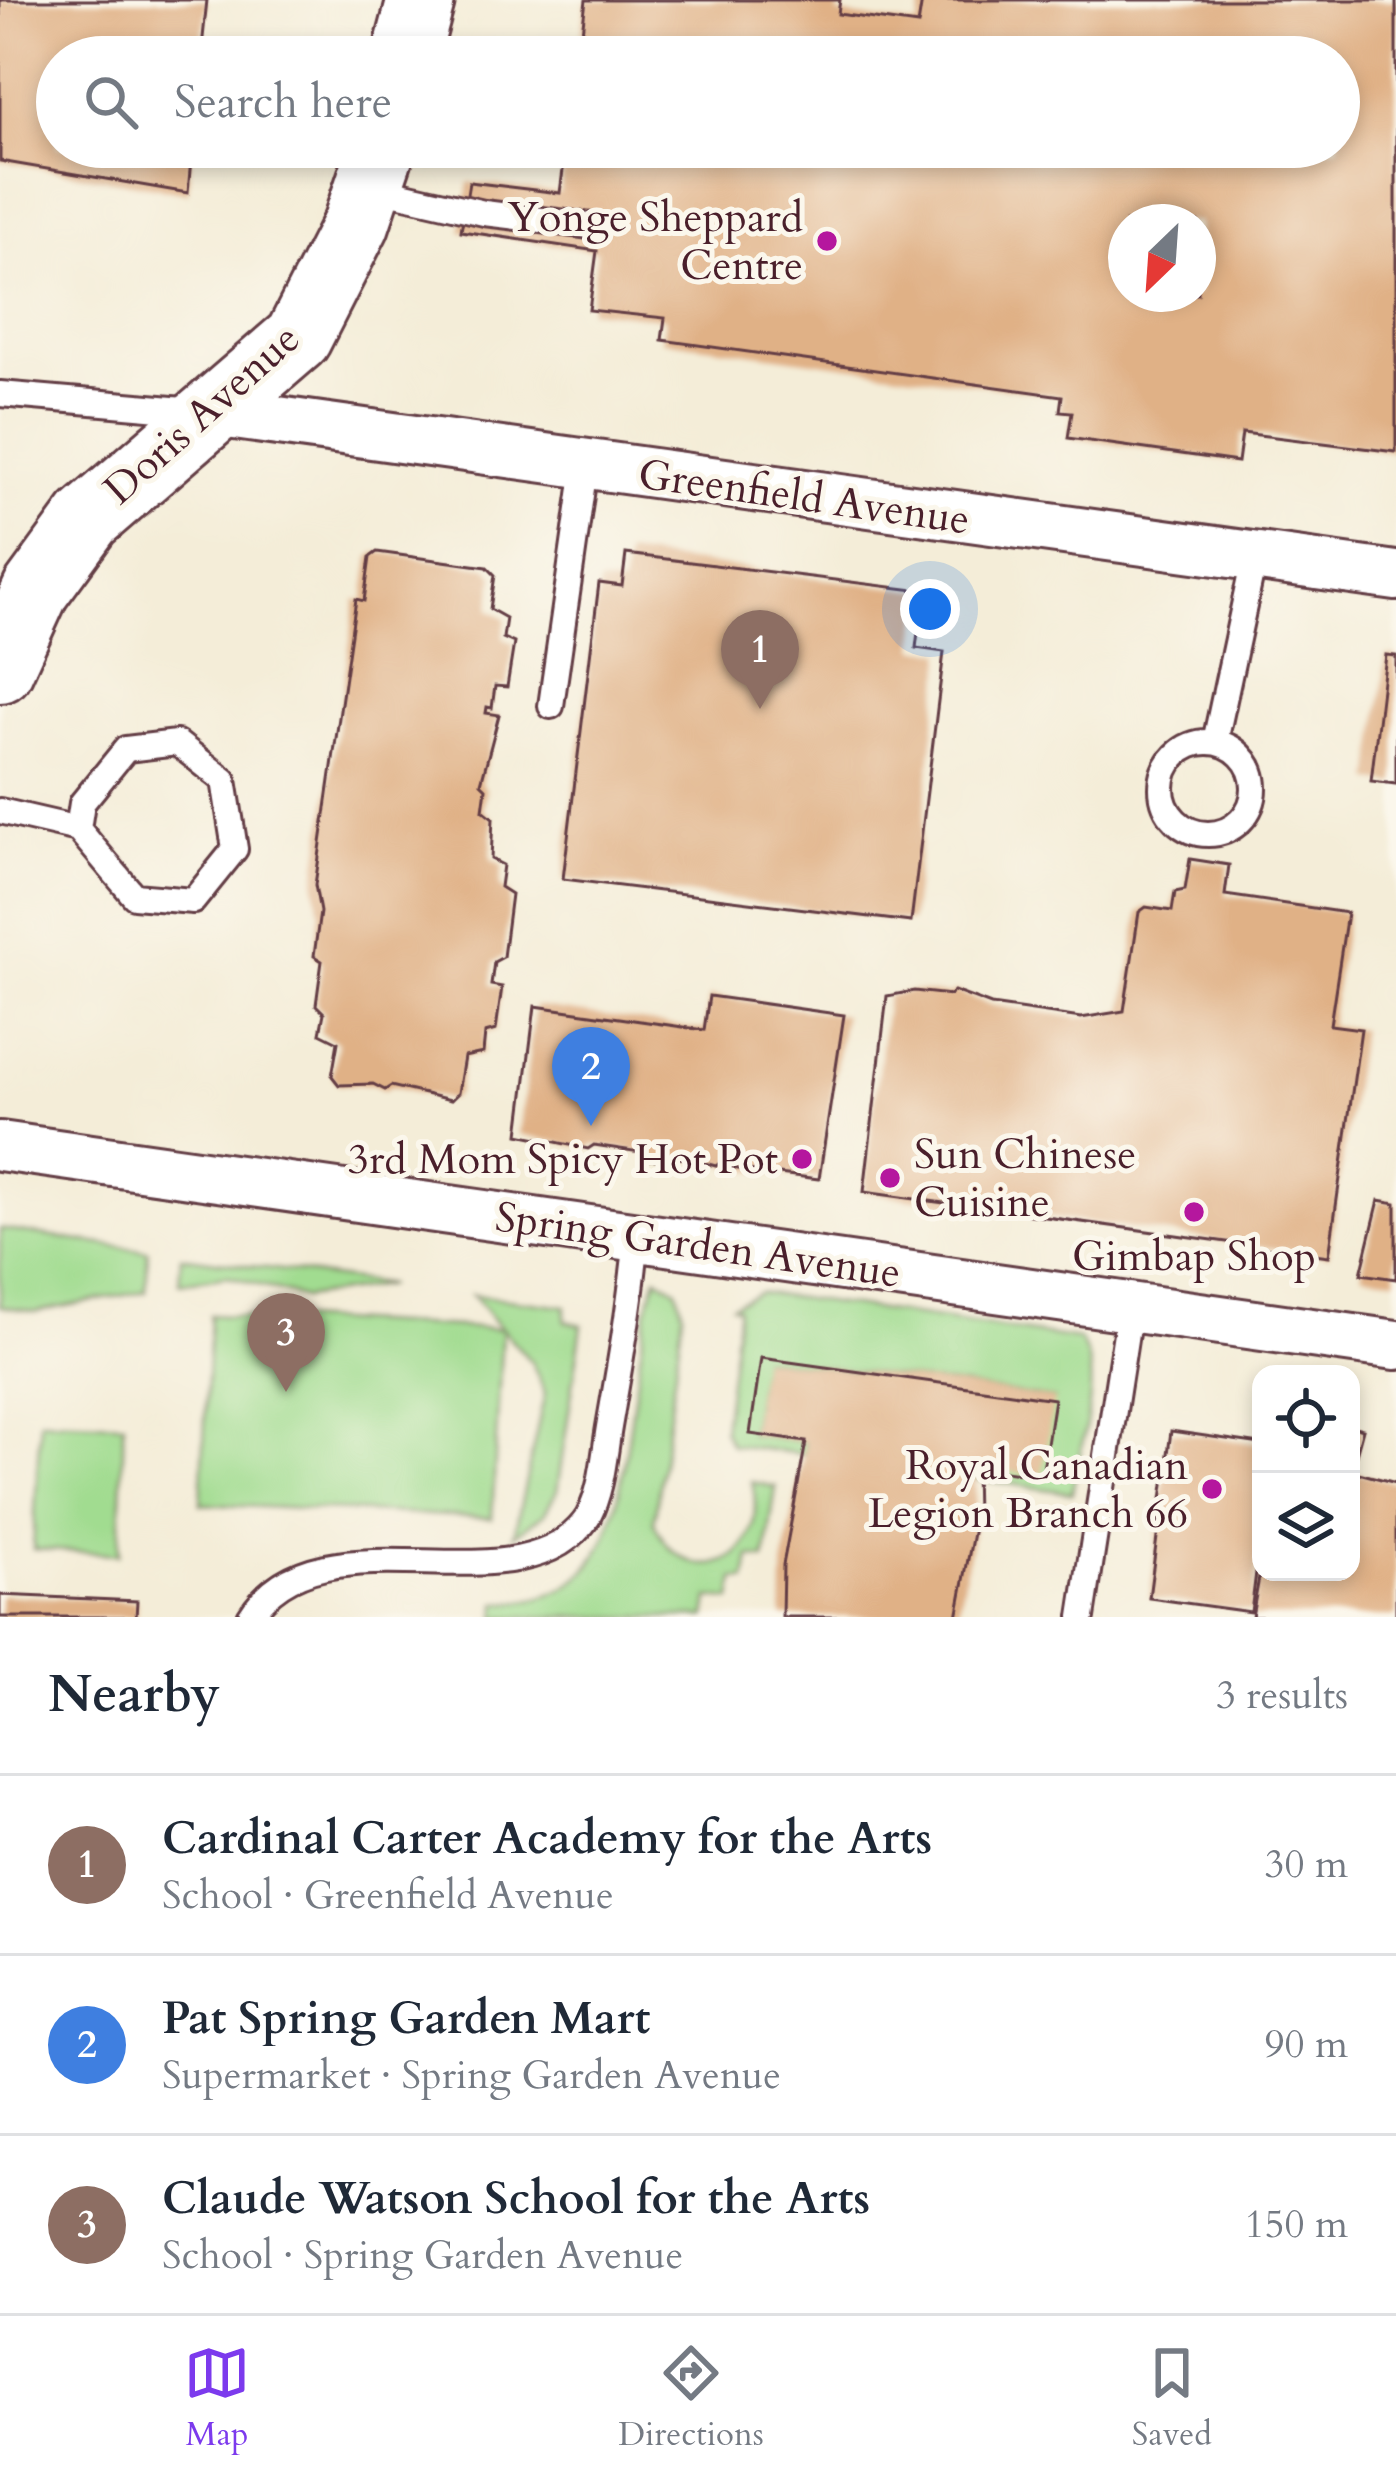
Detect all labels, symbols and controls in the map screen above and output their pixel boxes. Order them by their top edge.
search box [36,36,1360,168]
icon: search [78,69,144,135]
text: Search here [174,72,392,133]
place label: Yonge Sheppard Centre [508,189,803,294]
north arrow [1108,204,1216,312]
marker: Yonge Sheppard Centre [814,228,840,254]
street label: Doris Avenue [92,311,312,517]
street label: Greenfield Avenue [635,446,973,548]
your location [900,579,960,639]
pin: 1 [721,610,799,709]
pin: 2 [552,1027,630,1126]
place label: Sun Chinese Cuisine [914,1126,1136,1231]
place label: 3rd Mom Spicy Hot Pot [347,1131,778,1188]
marker: 3rd Mom Spicy Hot Pot [789,1146,815,1172]
marker: Sun Chinese Cuisine [877,1165,903,1191]
street label: Spring Garden Avenue [492,1188,904,1302]
marker: Gimbap Shop [1181,1199,1207,1225]
place label: Gimbap Shop [1072,1228,1316,1285]
pin: 3 [247,1293,325,1392]
map controls [1252,1365,1360,1581]
button: locate [1252,1365,1360,1473]
place label: Royal Canadian Legion Branch 66 [868,1437,1188,1542]
button: layers [1252,1473,1360,1581]
marker: Royal Canadian Legion Branch 66 [1199,1476,1225,1502]
text: Nearby [48,1660,220,1730]
text: 3 results [1216,1669,1348,1722]
text: Cardinal Carter Academy for the Arts [162,1808,932,1869]
text: 1 [77,1838,97,1891]
text: 30 m [1265,1838,1348,1891]
text: School · Greenfield Avenue [162,1869,614,1922]
text: Pat Spring Garden Mart [162,1988,650,2049]
text: 2 [77,2018,97,2071]
text: 90 m [1265,2018,1348,2071]
text: Supermarket · Spring Garden Avenue [162,2049,781,2102]
text: Claude Watson School for the Arts [162,2168,870,2229]
text: 3 [77,2198,97,2251]
text: 150 m [1245,2198,1348,2251]
text: School · Spring Garden Avenue [162,2229,683,2282]
tab: Map [184,2340,250,2457]
tab: Directions [618,2340,764,2457]
tab: Saved [1132,2340,1212,2457]

